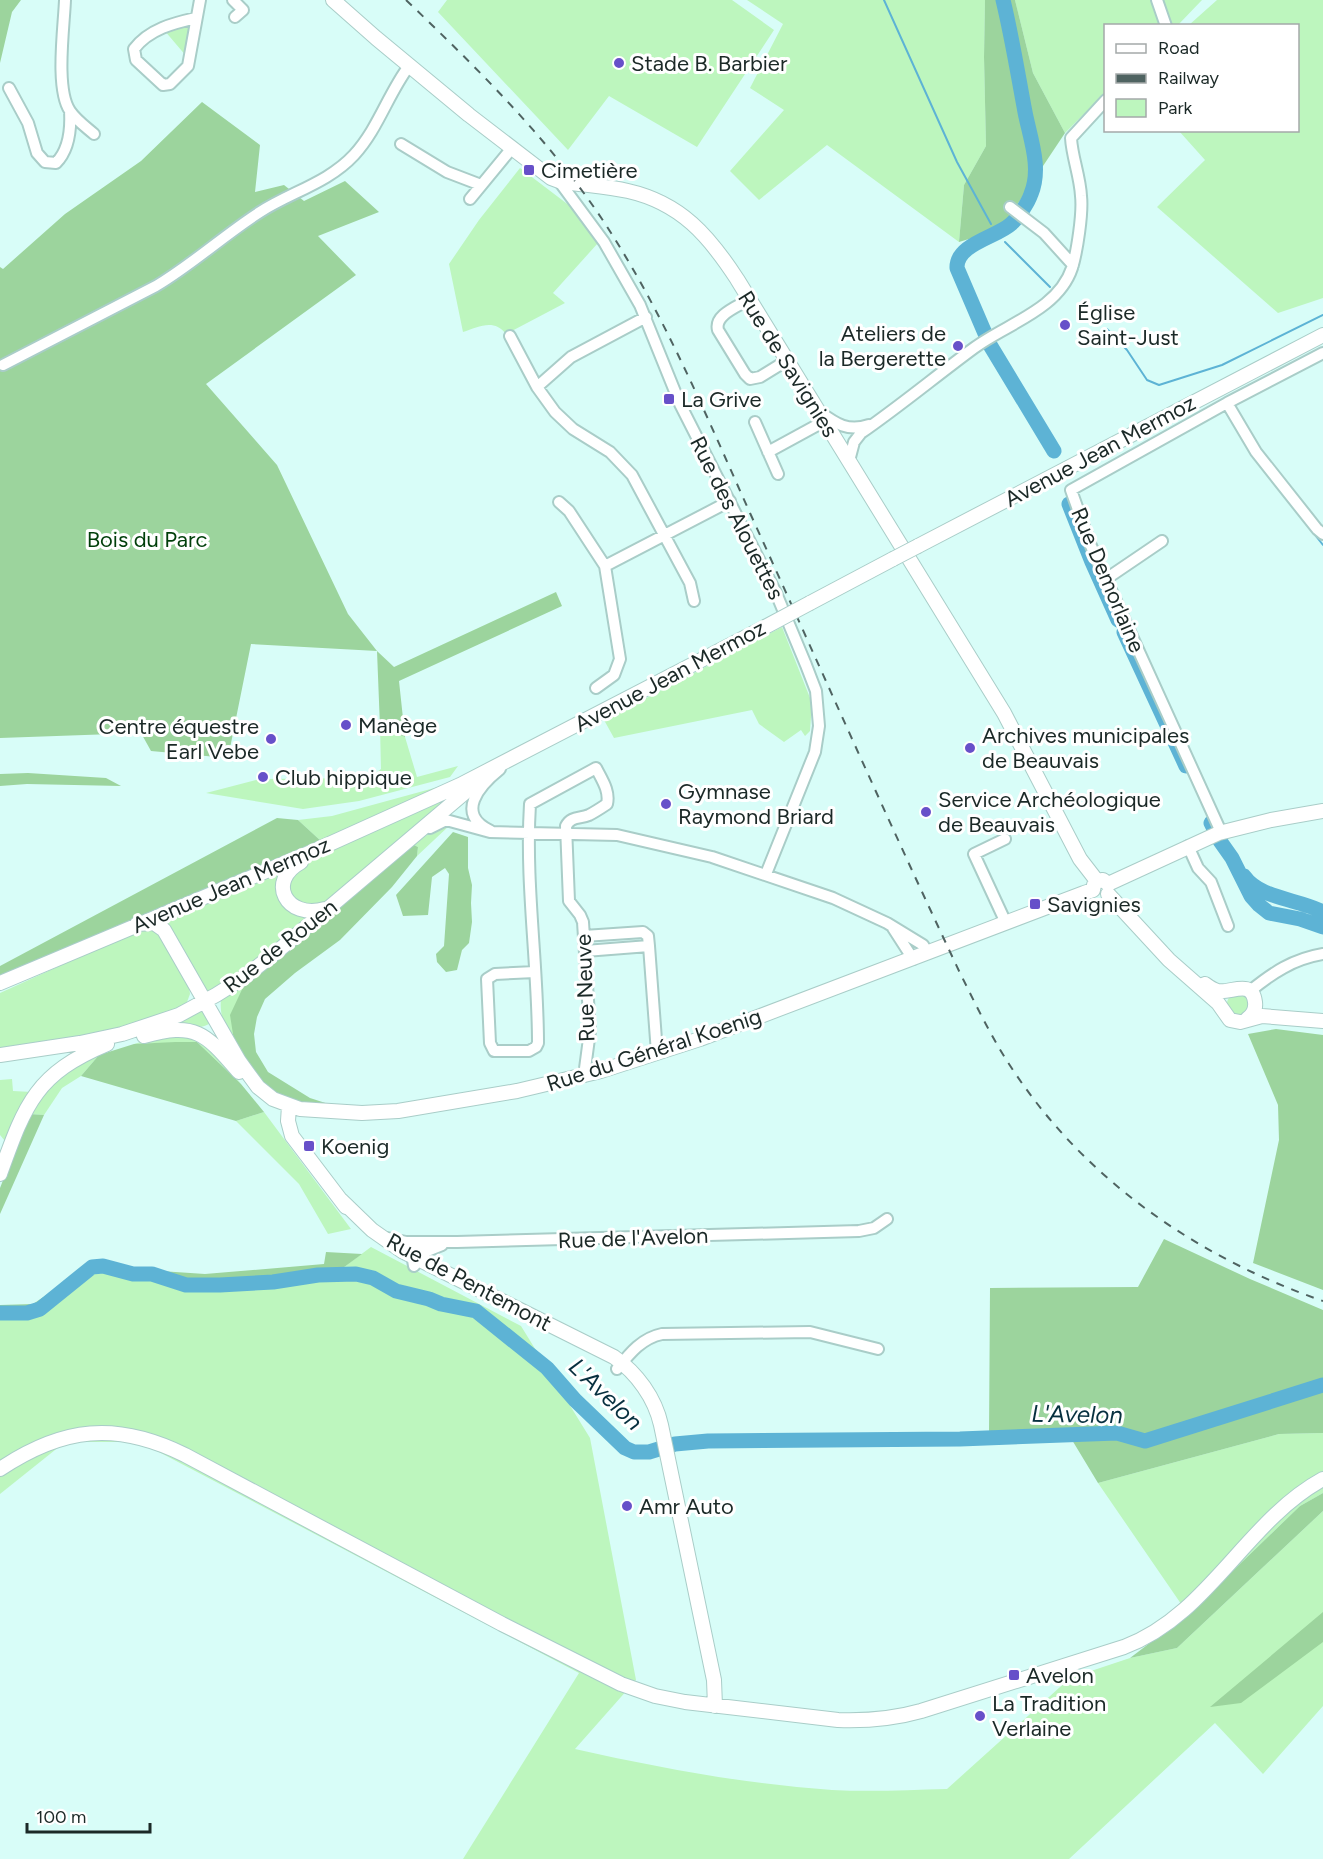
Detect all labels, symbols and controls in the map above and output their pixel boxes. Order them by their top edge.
legend [1104,24,1299,132]
text: Road [1158,37,1199,59]
place label: Stade B. Barbier [631,50,788,77]
marker: Stade B. Barbier [612,56,626,70]
text: Railway [1158,67,1220,89]
text: Park [1158,97,1193,119]
place label: Cimetière [541,157,638,184]
marker: Cimetière [522,163,536,177]
street label: Rue de Savignies [732,286,844,442]
place label: Église Saint-Just [1077,299,1179,351]
marker: Église Saint-Just [1058,318,1072,332]
place label: Ateliers de la Bergerette [819,320,946,372]
marker: Ateliers de la Bergerette [951,339,965,353]
place label: La Grive [681,386,762,413]
street label: Avenue Jean Mermoz [1000,389,1200,513]
marker: La Grive [662,392,676,406]
street label: Rue des Alouettes [684,432,790,604]
street label: Rue Demorlaine [1065,503,1151,657]
park label: Bois du Parc [87,526,207,553]
street label: Avenue Jean Mermoz [570,614,770,738]
place label: Manège [358,712,437,739]
place label: Centre équestre Earl Vebe [99,713,259,765]
marker: Manège [339,718,353,732]
place label: Archives municipales de Beauvais [982,722,1189,774]
marker: Centre équestre Earl Vebe [264,732,278,746]
marker: Archives municipales de Beauvais [963,741,977,755]
place label: Club hippique [275,764,412,791]
marker: Club hippique [256,770,270,784]
place label: Gymnase Raymond Briard [678,778,834,830]
place label: Service Archéologique de Beauvais [938,786,1161,838]
marker: Gymnase Raymond Briard [659,797,673,811]
marker: Service Archéologique de Beauvais [919,805,933,819]
street label: Avenue Jean Mermoz [128,831,334,939]
place label: Savignies [1047,891,1141,918]
street label: Rue de Rouen [218,893,342,999]
marker: Savignies [1028,897,1042,911]
street label: Rue Neuve [570,934,600,1042]
street label: Rue du Général Koenig [543,1002,765,1098]
place label: Koenig [321,1133,389,1160]
marker: Koenig [302,1139,316,1153]
street label: Rue de l'Avelon [557,1222,709,1254]
street label: Rue de Pentemont [382,1227,556,1337]
water label: L'Avelon [563,1352,649,1436]
water label: L'Avelon [1031,1399,1123,1429]
place label: Amr Auto [639,1493,734,1520]
marker: Amr Auto [620,1499,634,1513]
place label: Avelon [1026,1662,1094,1689]
marker: Avelon [1007,1668,1021,1682]
place label: La Tradition Verlaine [992,1690,1106,1742]
marker: La Tradition Verlaine [973,1709,987,1723]
scale bar [27,1796,150,1834]
text: 100 m [36,1806,86,1828]

